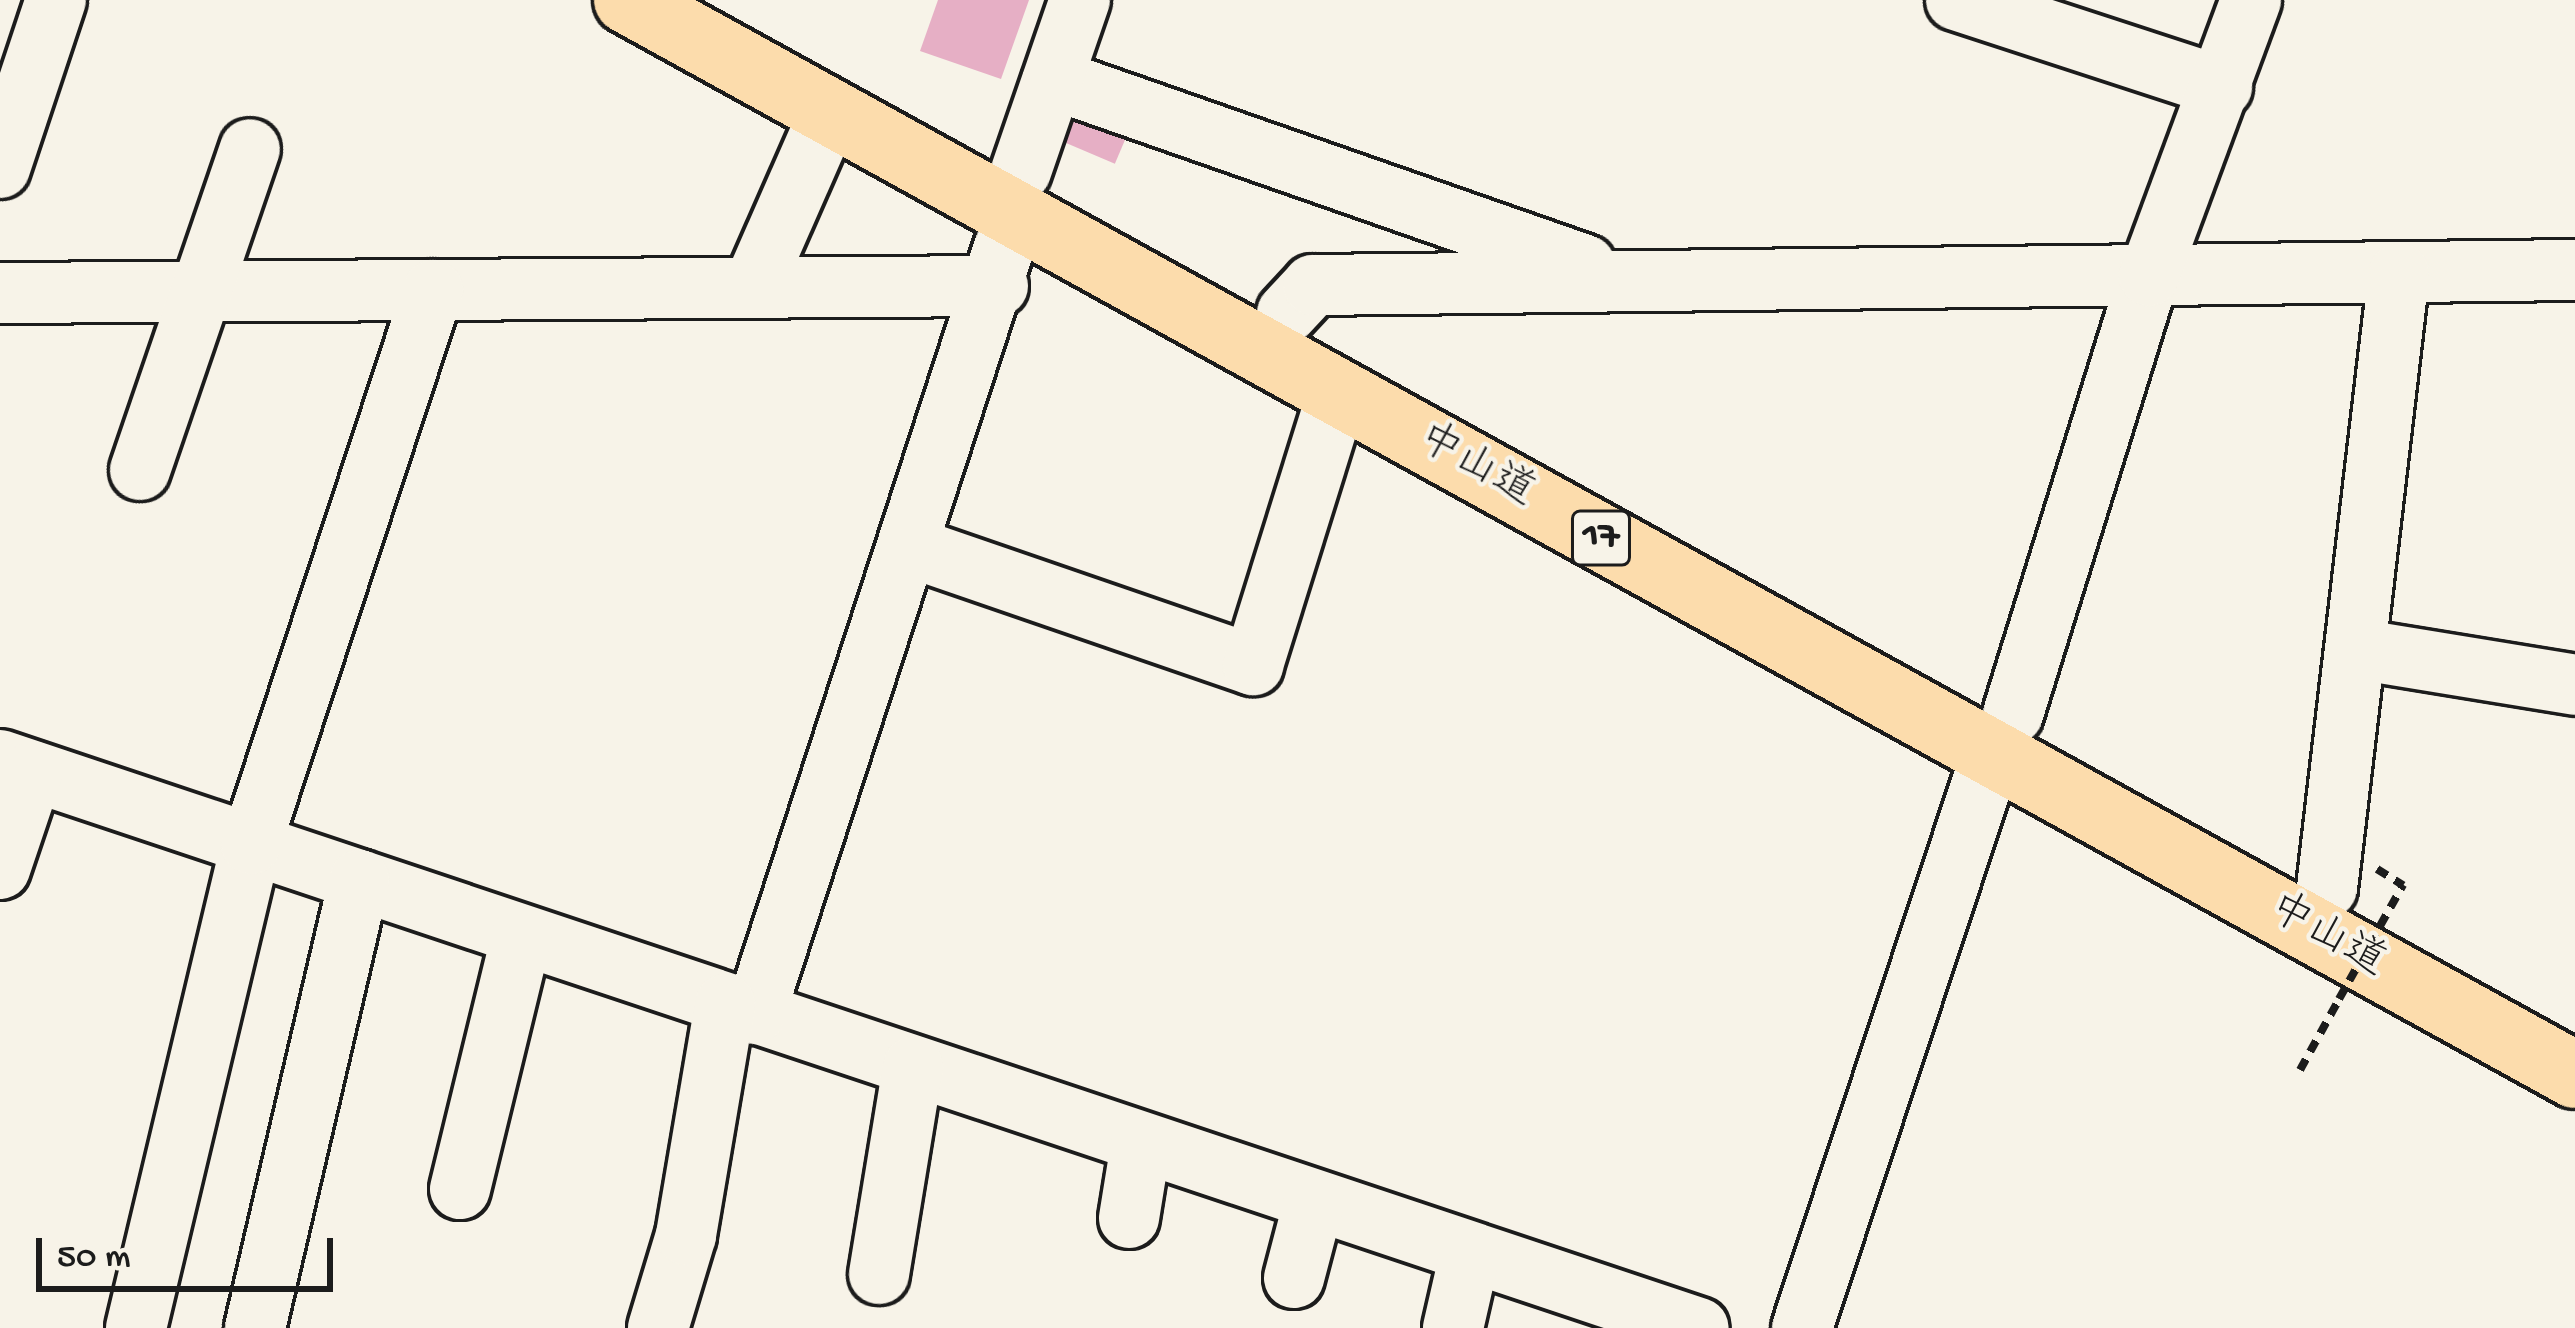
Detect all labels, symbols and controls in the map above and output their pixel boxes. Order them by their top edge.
street label: 中山道 [1408,415,1542,521]
road number: 17 [1568,505,1634,571]
street label: 中山道 [2259,885,2393,991]
scale bar [42,1214,339,1288]
text: 50 m [57,1237,130,1280]

